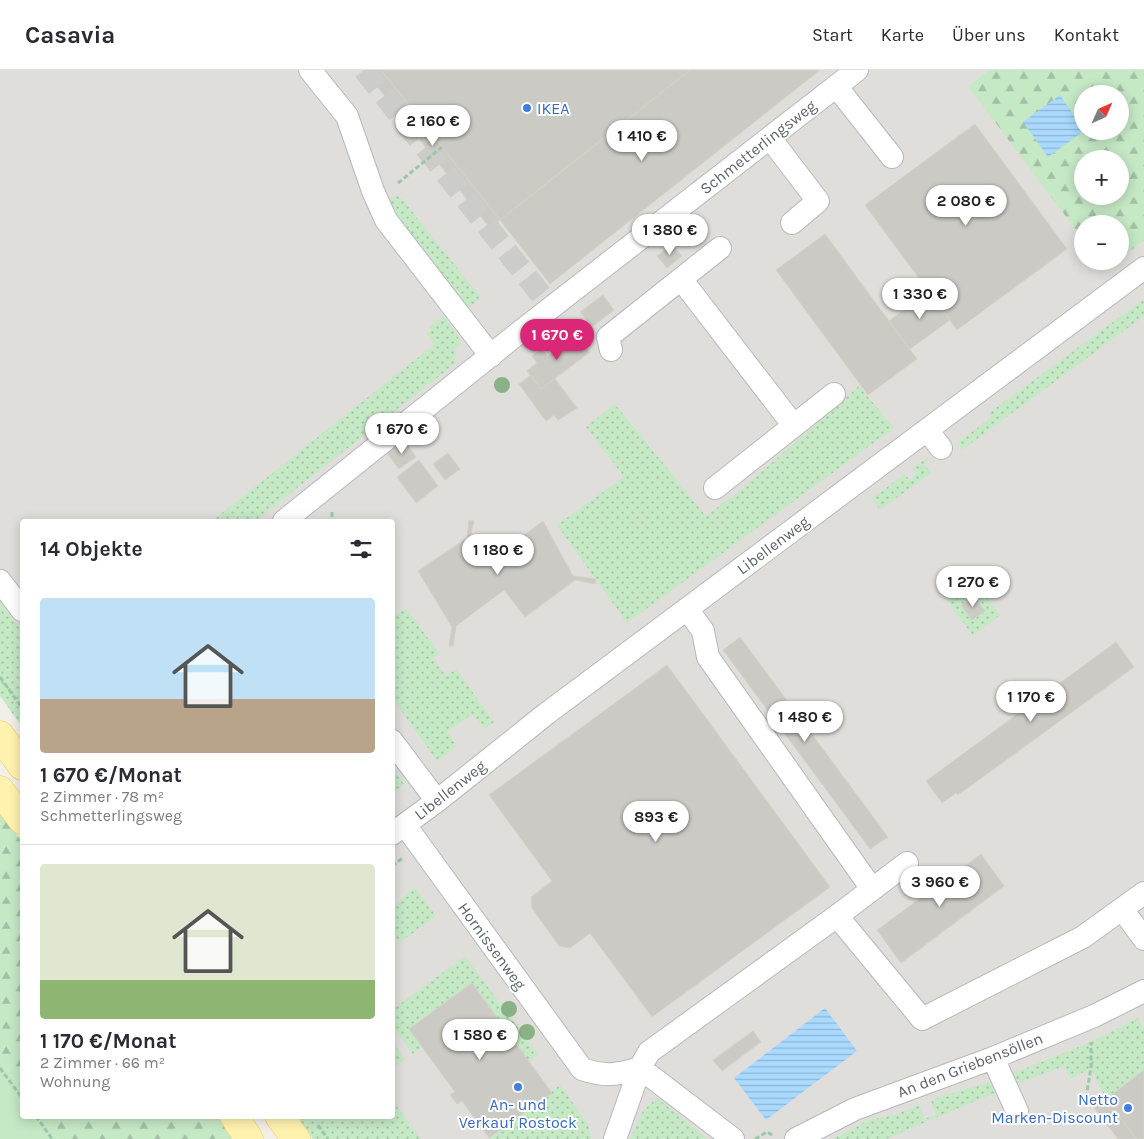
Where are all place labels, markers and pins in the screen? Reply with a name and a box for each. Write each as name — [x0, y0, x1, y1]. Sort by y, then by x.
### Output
place label: IKEA — [537, 99, 569, 118]
marker: IKEA — [521, 102, 533, 114]
pin: 2 160 € — [387, 104, 479, 147]
pin: 1 410 € — [596, 119, 688, 162]
pin: 2 080 € — [920, 184, 1012, 227]
pin: 1 380 € — [624, 214, 716, 256]
pin: 1 330 € — [874, 278, 966, 320]
pin: 1 670 € — [511, 318, 603, 361]
pin: 1 670 € — [356, 412, 448, 455]
pin: 1 180 € — [452, 534, 544, 576]
pin: 1 270 € — [927, 566, 1019, 608]
pin: 1 170 € — [985, 680, 1077, 723]
pin: 1 480 € — [759, 700, 851, 743]
pin: 893 € — [621, 800, 691, 843]
pin: 3 960 € — [894, 866, 986, 908]
pin: 1 580 € — [434, 1018, 526, 1061]
marker: An- und Verkauf Rostock — [512, 1081, 524, 1093]
place label: Netto Marken-Discount — [991, 1090, 1118, 1127]
place label: An- und Verkauf Rostock — [459, 1095, 577, 1132]
marker: Netto Marken-Discount — [1122, 1102, 1134, 1114]

